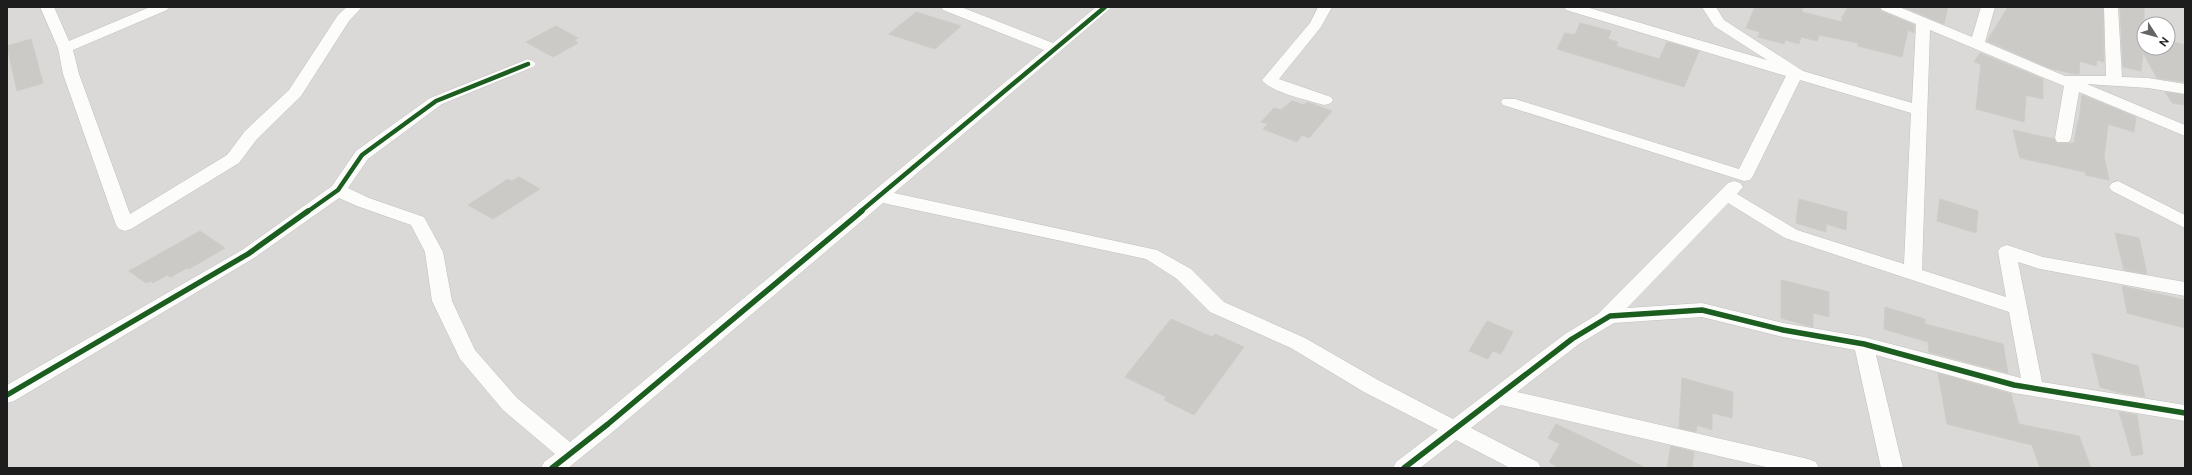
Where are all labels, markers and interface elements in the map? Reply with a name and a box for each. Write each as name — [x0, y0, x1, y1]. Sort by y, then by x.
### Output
north arrow — [2136, 16, 2176, 56]
text: N — [2156, 35, 2172, 49]

